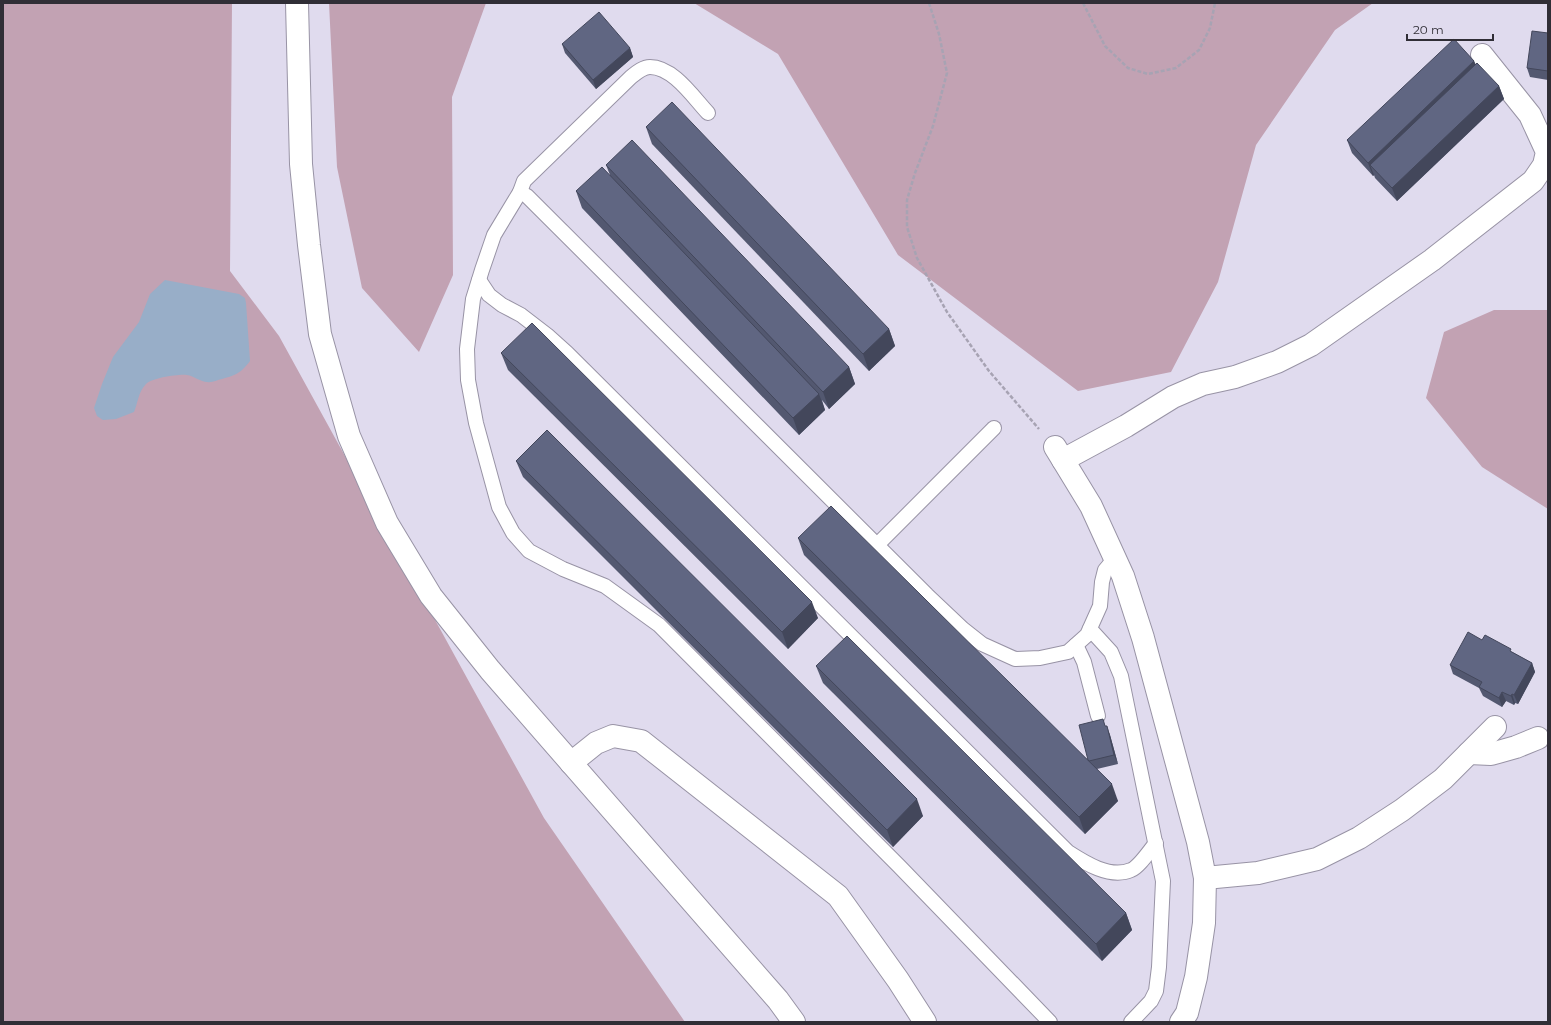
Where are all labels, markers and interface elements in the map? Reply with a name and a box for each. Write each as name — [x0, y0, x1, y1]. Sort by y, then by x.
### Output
scale bar — [1407, 16, 1493, 42]
text: 20 m — [1413, 22, 1444, 37]

